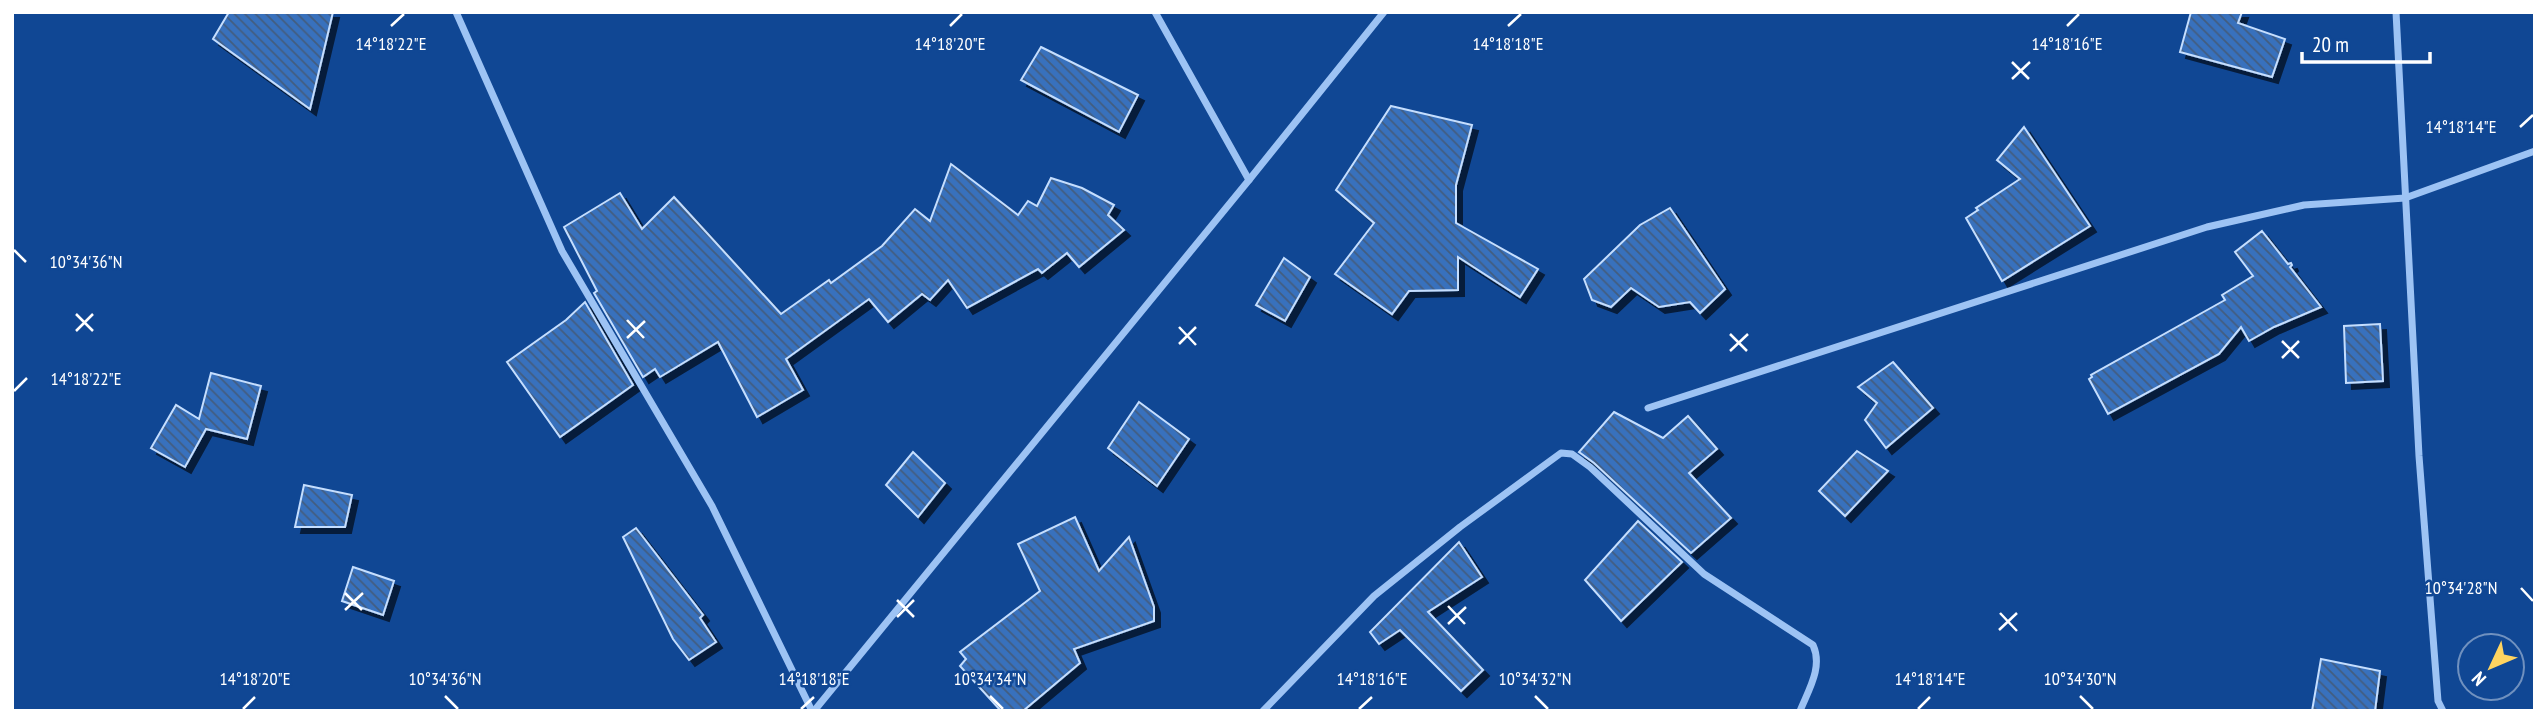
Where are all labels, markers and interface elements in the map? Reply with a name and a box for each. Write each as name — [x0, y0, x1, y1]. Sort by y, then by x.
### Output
scale bar — [2302, 21, 2430, 65]
text: 20 m — [2312, 31, 2349, 58]
text: 14°18'22"E — [356, 32, 426, 55]
text: 14°18'20"E — [915, 32, 985, 55]
text: 14°18'18"E — [1473, 32, 1543, 55]
text: 14°18'16"E — [2032, 32, 2102, 55]
text: 14°18'14"E — [2426, 115, 2496, 138]
text: 10°34'36"N — [50, 250, 122, 273]
text: 14°18'22"E — [51, 367, 121, 390]
text: 10°34'28"N — [2425, 576, 2497, 599]
north arrow — [2456, 632, 2526, 702]
text: 14°18'20"E — [220, 667, 290, 690]
text: 10°34'36"N — [409, 667, 481, 690]
text: 14°18'18"E — [779, 667, 849, 690]
text: 10°34'34"N — [954, 667, 1026, 690]
text: 14°18'16"E — [1337, 667, 1407, 690]
text: 10°34'32"N — [1499, 667, 1571, 690]
text: 14°18'14"E — [1895, 667, 1965, 690]
text: 10°34'30"N — [2044, 667, 2116, 690]
text: N — [2467, 667, 2491, 691]

